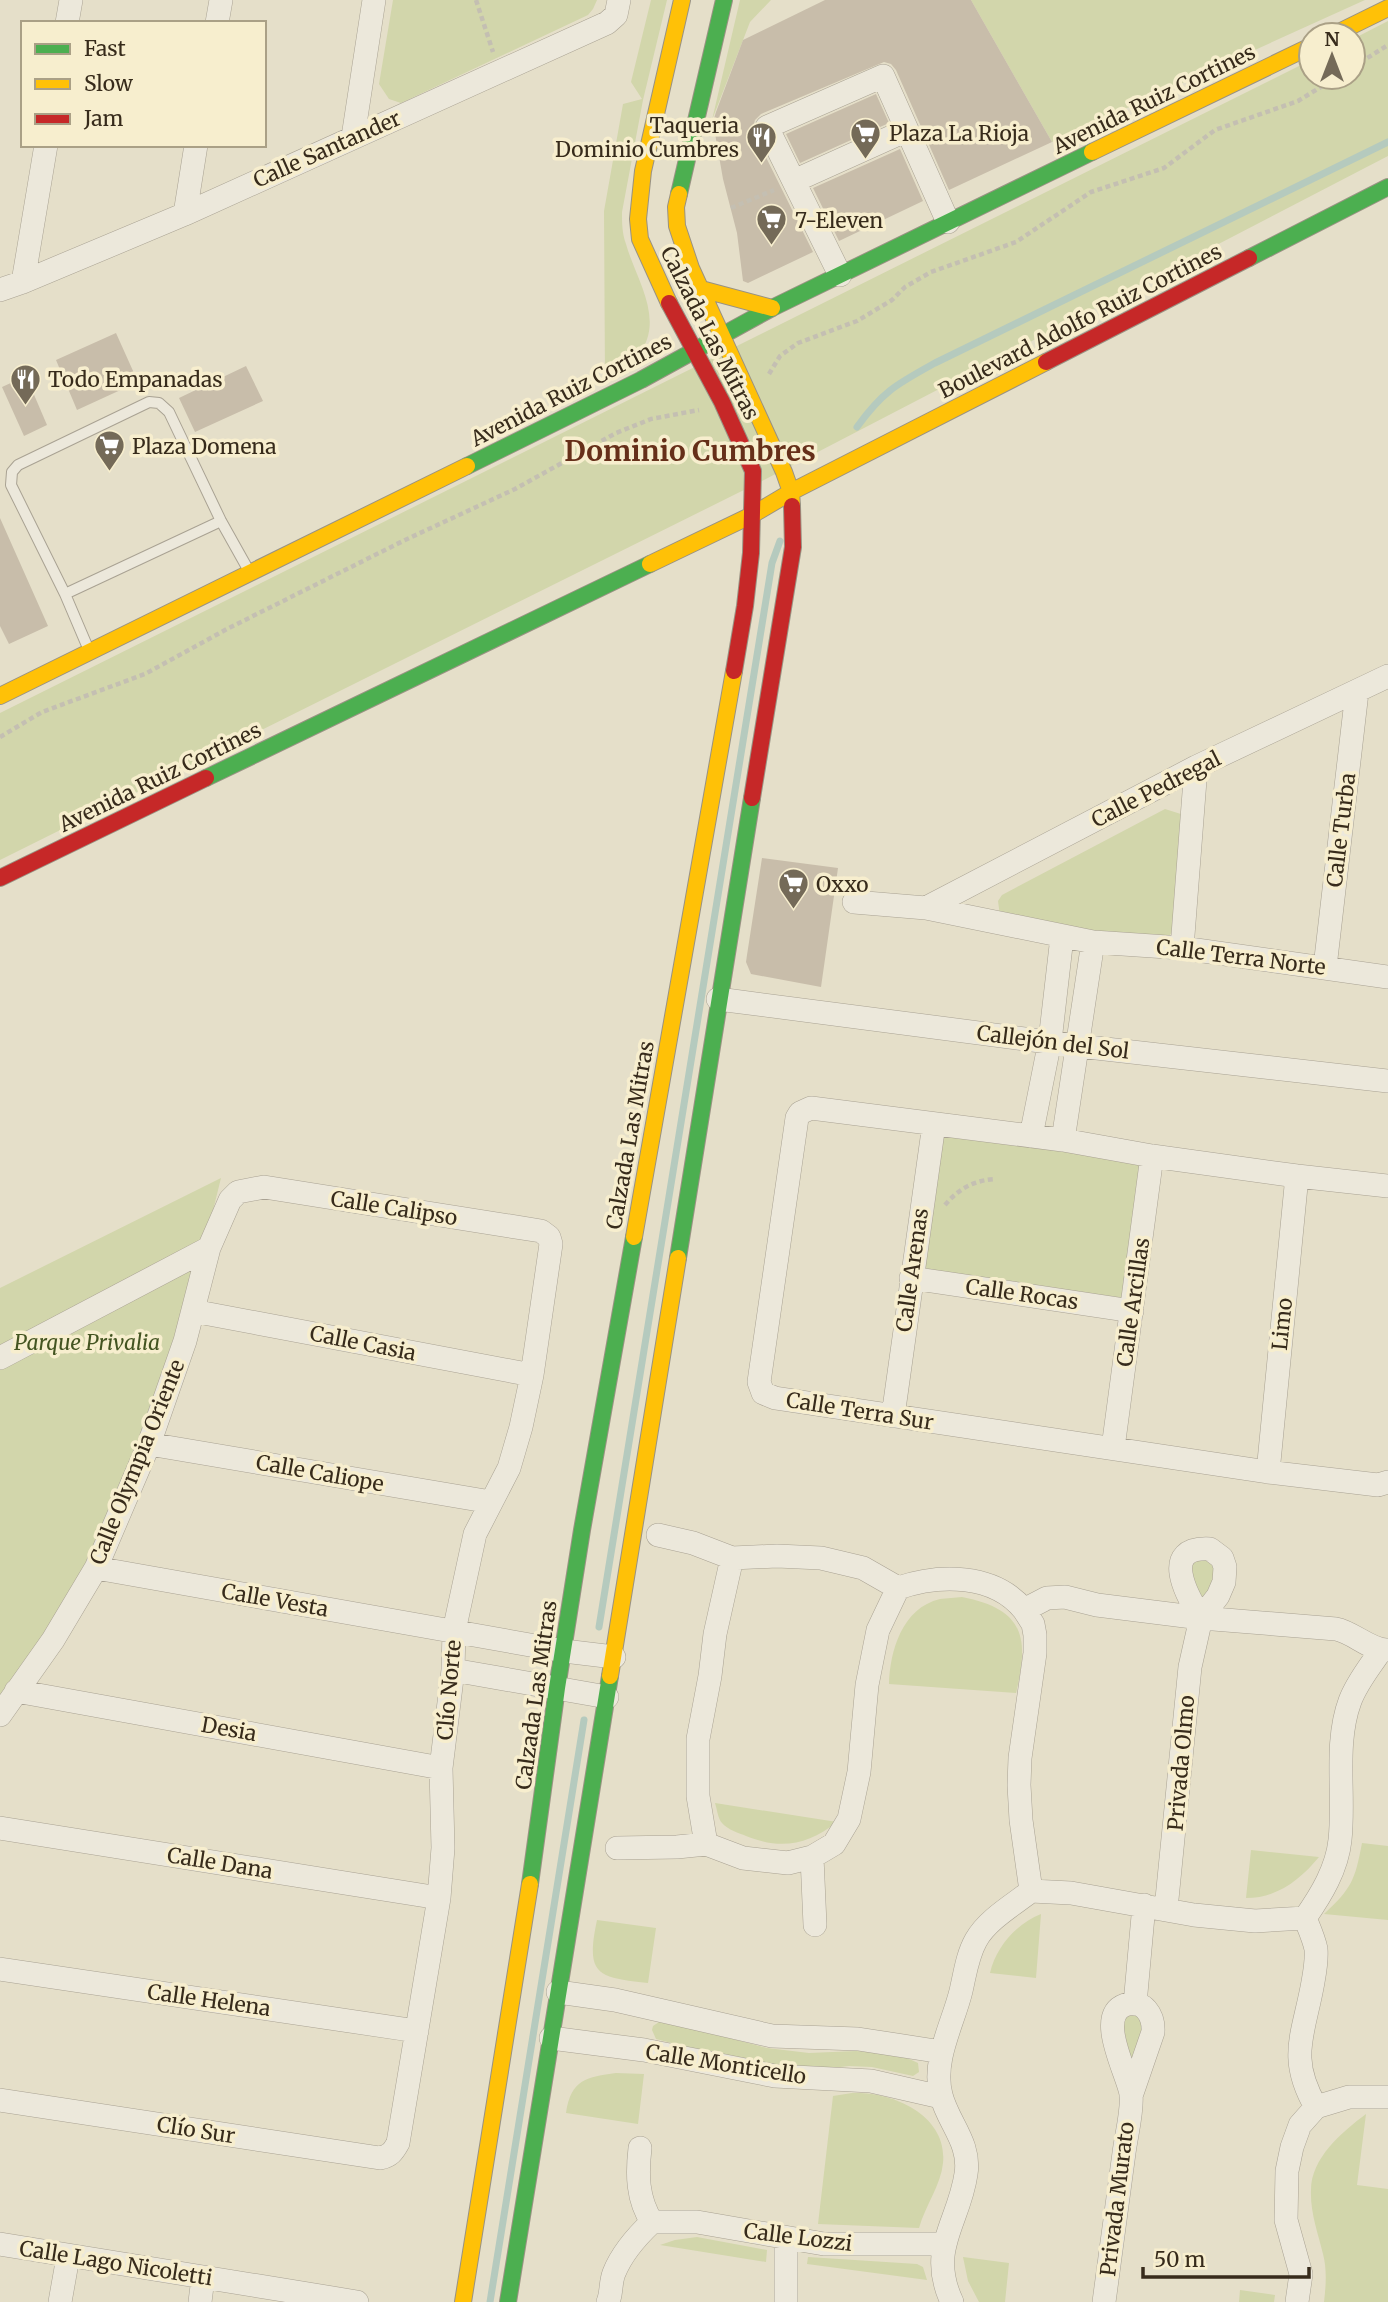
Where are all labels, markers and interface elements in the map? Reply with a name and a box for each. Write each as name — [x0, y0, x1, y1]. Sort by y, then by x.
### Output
legend — [21, 21, 266, 147]
north arrow — [1297, 21, 1367, 91]
text: N — [1324, 27, 1340, 51]
text: Fast — [84, 35, 126, 62]
street label: Avenida Ruiz Cortines — [1047, 38, 1260, 160]
text: Slow — [84, 70, 133, 97]
street label: Calle Santander — [249, 104, 405, 194]
text: Jam — [83, 105, 123, 132]
place label: Taqueria Dominio Cumbres — [555, 112, 739, 163]
supermarket icon: Plaza La Rioja — [849, 116, 883, 160]
restaurant icon: Taqueria Dominio Cumbres — [745, 120, 779, 164]
place label: Plaza La Rioja — [889, 120, 1029, 147]
supermarket icon: 7-Eleven — [755, 203, 789, 247]
place label: 7-Eleven — [795, 207, 883, 234]
street label: Boulevard Adolfo Ruiz Cortines — [934, 238, 1226, 404]
street label: Calzada Las Mitras — [655, 242, 765, 424]
street label: Avenida Ruiz Cortines — [465, 328, 676, 453]
restaurant icon: Todo Empanadas — [8, 362, 42, 406]
place label: Todo Empanadas — [48, 366, 223, 393]
supermarket icon: Plaza Domena — [92, 429, 126, 473]
place label: Plaza Domena — [132, 433, 277, 460]
district label: Dominio Cumbres — [564, 433, 816, 469]
street label: Avenida Ruiz Cortines — [53, 716, 266, 838]
street label: Calle Pedregal — [1087, 745, 1226, 833]
street label: Calle Turba — [1321, 771, 1361, 889]
supermarket icon: Oxxo — [776, 867, 810, 911]
place label: Oxxo — [816, 871, 869, 898]
street label: Calle Terra Norte — [1155, 933, 1327, 981]
street label: Callejón del Sol — [975, 1019, 1131, 1065]
street label: Calzada Las Mitras — [600, 1039, 660, 1231]
street label: Calle Calipso — [329, 1185, 459, 1231]
street label: Calle Arenas — [890, 1206, 934, 1334]
street label: Calle Arcillas — [1111, 1236, 1155, 1368]
street label: Calle Rocas — [964, 1273, 1080, 1315]
street label: Limo — [1266, 1296, 1298, 1352]
street label: Calle Casia — [308, 1319, 418, 1367]
park label: Parque Privalia — [14, 1329, 160, 1356]
street label: Calle Olympia Oriente — [84, 1356, 190, 1568]
street label: Calle Terra Sur — [784, 1386, 936, 1436]
street label: Calle Caliope — [254, 1448, 386, 1498]
street label: Calle Vesta — [219, 1577, 331, 1623]
street label: Calzada Las Mitras — [509, 1599, 563, 1791]
street label: Clío Norte — [431, 1639, 467, 1741]
street label: Privada Olmo — [1162, 1694, 1200, 1832]
street label: Desia — [199, 1711, 259, 1747]
street label: Calle Dana — [165, 1841, 275, 1885]
street label: Calle Helena — [146, 1978, 272, 2022]
street label: Calle Monticello — [644, 2038, 808, 2090]
street label: Clío Sur — [155, 2111, 237, 2149]
street label: Privada Murato — [1094, 2120, 1140, 2278]
street label: Calle Lozzi — [742, 2217, 854, 2257]
street label: Calle Lago Nicoletti — [18, 2234, 215, 2292]
scale bar — [1143, 2236, 1309, 2280]
text: 50 m — [1154, 2246, 1205, 2273]

